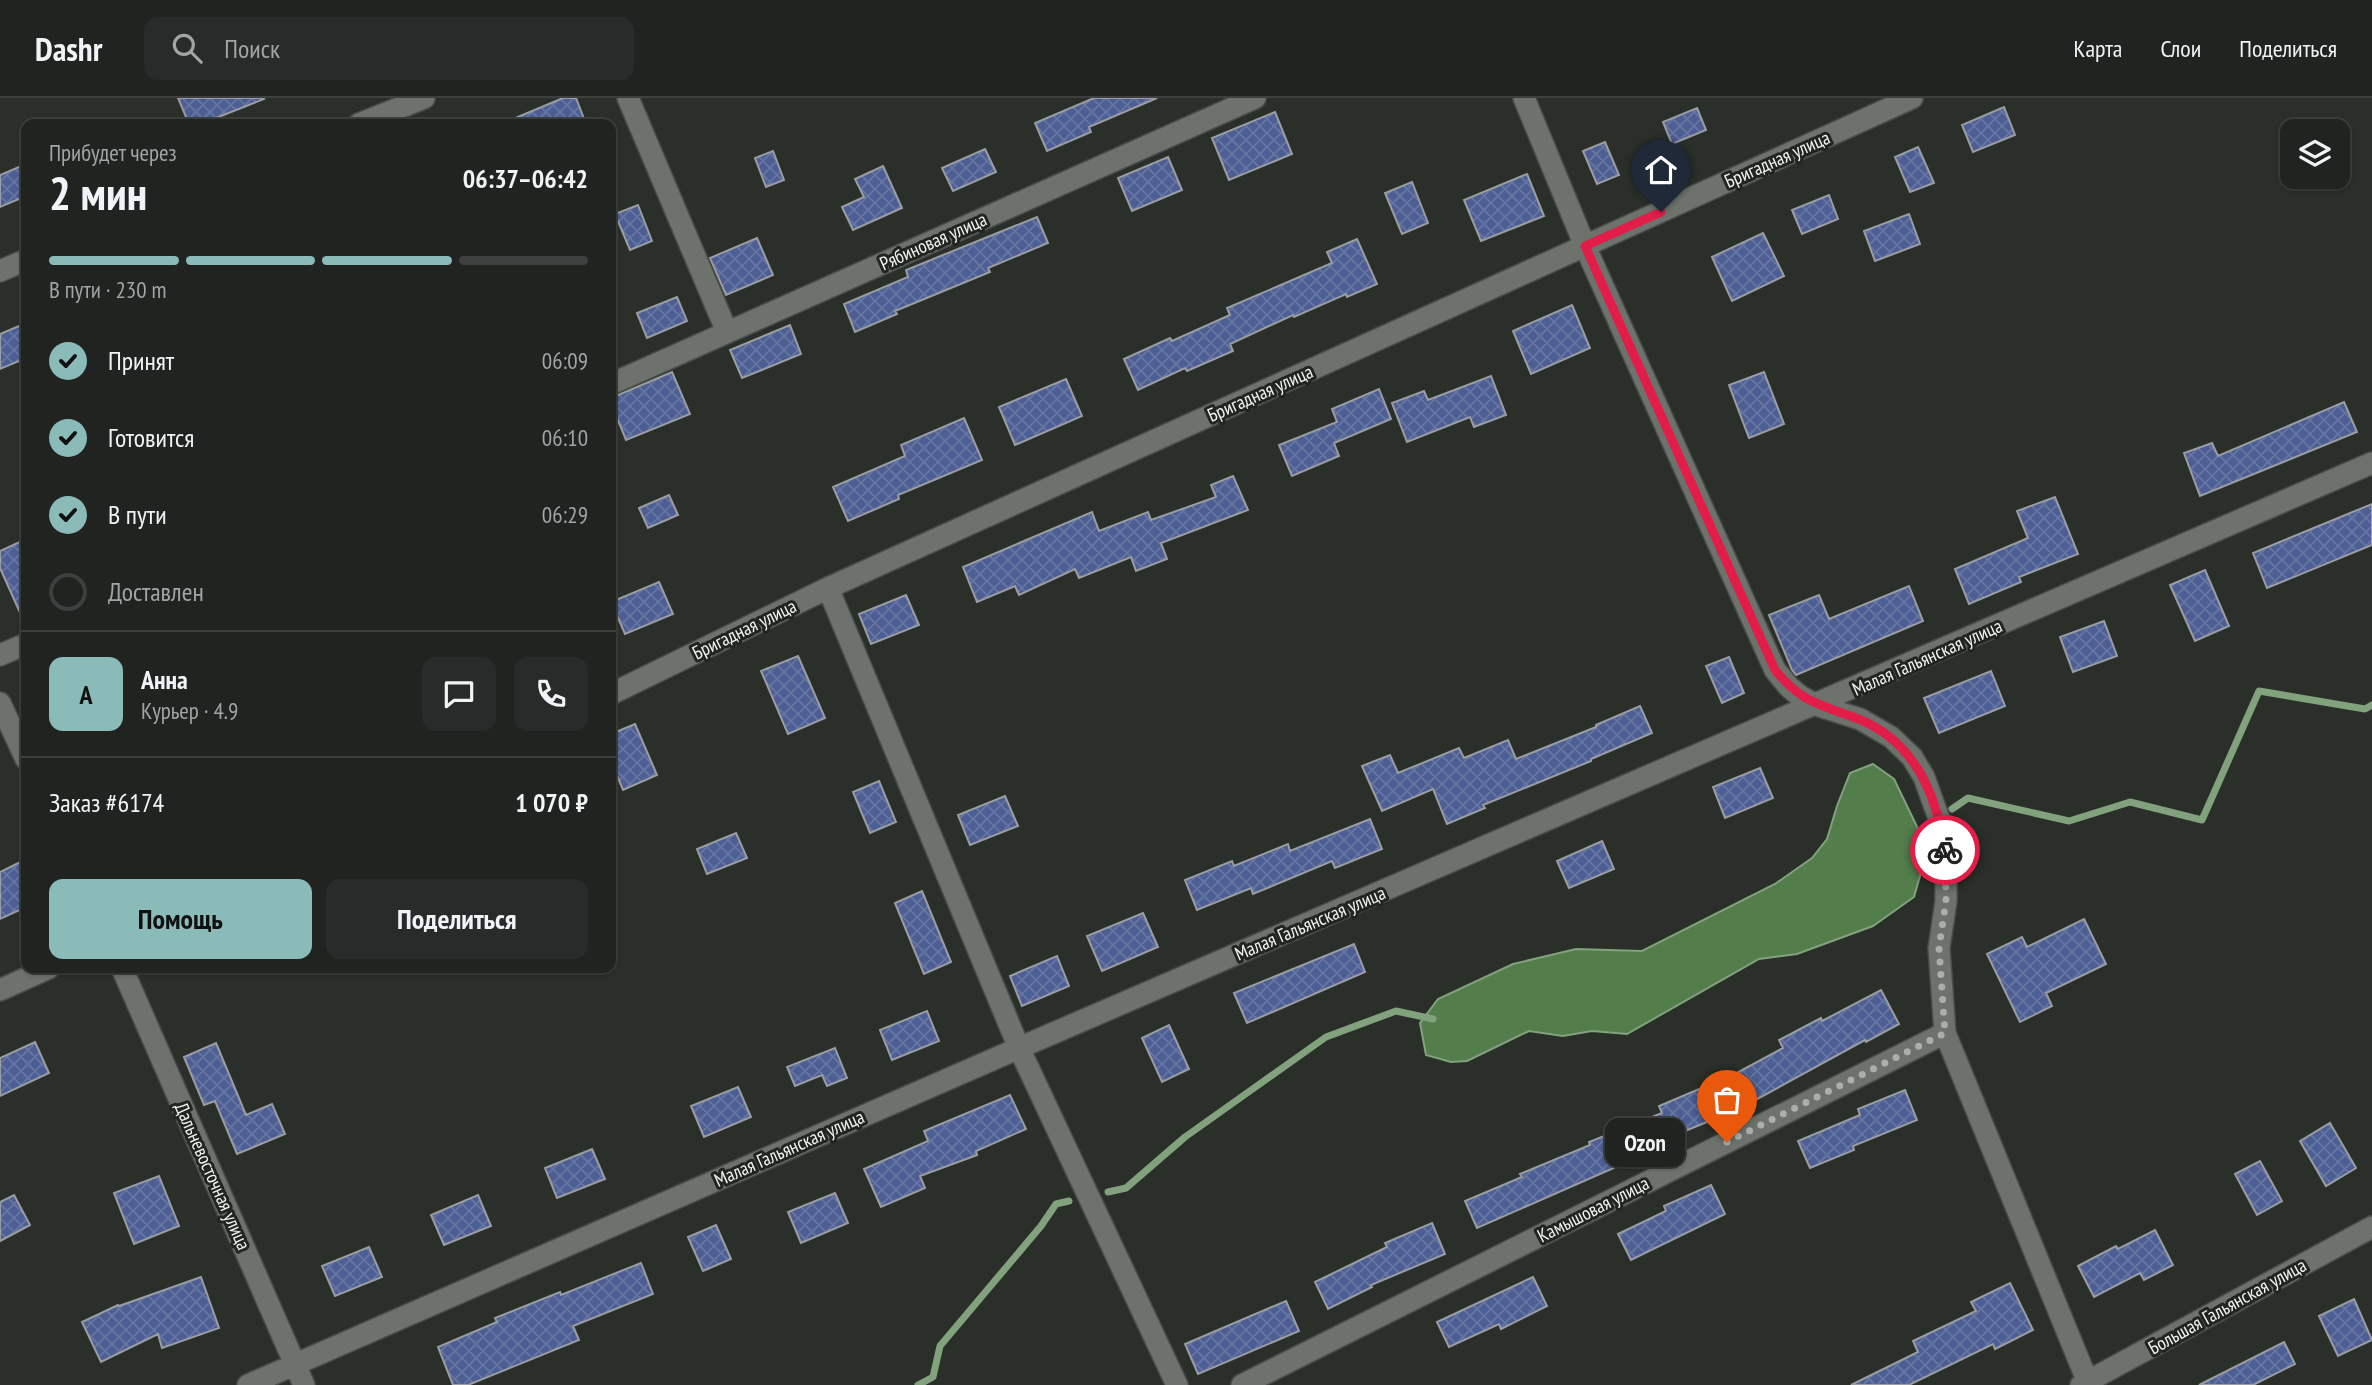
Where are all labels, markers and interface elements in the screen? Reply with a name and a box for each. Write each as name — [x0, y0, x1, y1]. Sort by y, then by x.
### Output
search box — [144, 17, 634, 80]
text: Dashr — [35, 27, 102, 70]
icon: search — [168, 29, 206, 67]
text: Поиск — [224, 32, 280, 65]
text: Карта — [2074, 33, 2122, 64]
text: Слои — [2160, 33, 2201, 64]
text: Поделиться — [2239, 33, 2337, 64]
map controls — [2280, 119, 2350, 189]
button: layers — [2280, 119, 2350, 189]
street label: Бригадная улица — [1721, 125, 1833, 193]
text: Прибудет через — [49, 138, 177, 167]
pin — [1631, 140, 1691, 212]
icon: home — [1642, 151, 1680, 189]
text: 06:37–06:42 — [463, 162, 588, 195]
text: 2 мин — [49, 163, 147, 223]
street label: Рябиновая улица — [876, 207, 990, 275]
text: В пути · 230 m — [49, 275, 166, 304]
icon: check — [49, 342, 87, 380]
text: Принят — [108, 344, 174, 377]
text: 06:09 — [542, 346, 588, 375]
street label: Бригадная улица — [1204, 359, 1316, 427]
icon: check — [49, 419, 87, 457]
text: Готовится — [108, 421, 194, 454]
text: 06:10 — [542, 423, 588, 452]
icon: check — [49, 496, 87, 534]
text: В пути — [108, 498, 167, 531]
text: 06:29 — [542, 500, 588, 529]
text: Доставлен — [108, 575, 204, 608]
street label: Бригадная улица — [688, 594, 800, 664]
street label: Малая Гальянская улица — [1848, 613, 2006, 701]
button: chat — [422, 657, 496, 731]
button: phone — [514, 657, 588, 731]
text: Анна — [141, 663, 188, 696]
text: А — [79, 678, 93, 711]
text: Курьер · 4.9 — [141, 696, 238, 725]
text: Заказ #6174 — [49, 786, 164, 819]
text: 1 070 ₽ — [515, 786, 588, 819]
courier — [1910, 815, 1980, 885]
icon: bike — [1926, 831, 1964, 869]
button: Помощь — [49, 879, 312, 959]
button: Поделиться — [326, 879, 588, 959]
street label: Малая Гальянская улица — [1231, 880, 1389, 966]
pin — [1697, 1070, 1757, 1142]
icon: bag — [1708, 1081, 1746, 1119]
street label: Дальневосточная улица — [170, 1098, 256, 1254]
street label: Малая Гальянская улица — [710, 1104, 868, 1192]
callout: Ozon — [1604, 1118, 1685, 1166]
text: Ozon — [1624, 1128, 1666, 1157]
street label: Камышовая улица — [1533, 1171, 1653, 1247]
street label: Большая Гальянская улица — [2144, 1253, 2310, 1359]

